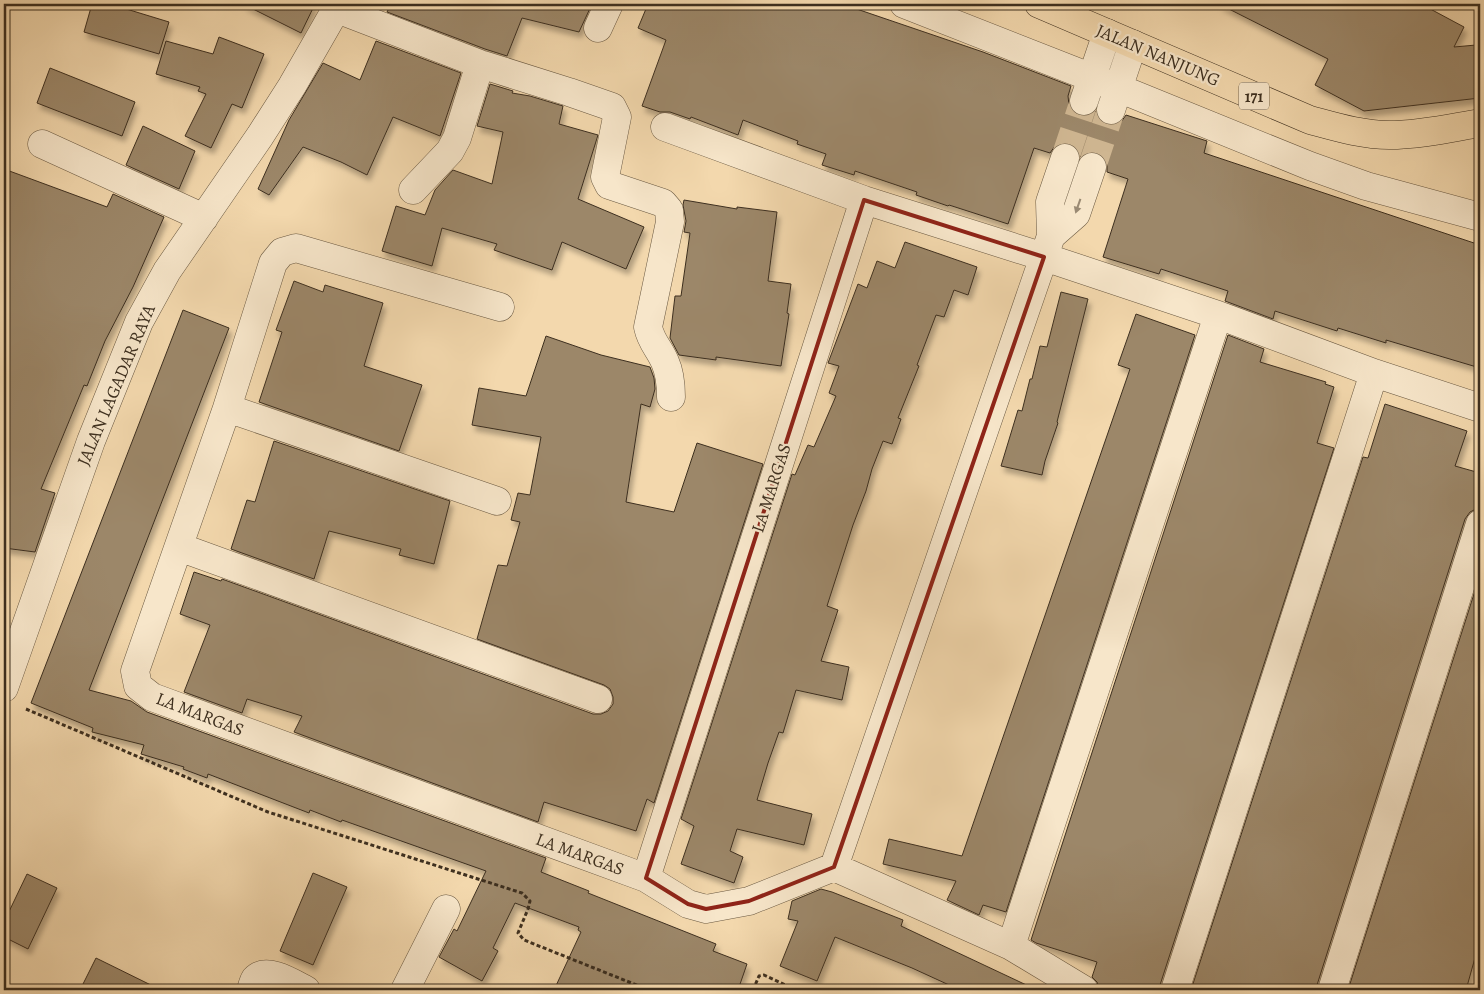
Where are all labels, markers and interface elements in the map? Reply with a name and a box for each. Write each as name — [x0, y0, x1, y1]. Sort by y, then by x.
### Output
street label: JALAN NANJUNG — [1093, 18, 1223, 92]
road number: 171 — [1239, 82, 1269, 110]
one-way arrow — [1074, 199, 1082, 214]
street label: JALAN LAGADAR RAYA — [71, 300, 161, 469]
street label: LA MARGAS — [745, 440, 797, 536]
street label: LA MARGAS — [153, 686, 247, 742]
street label: LA MARGAS — [533, 827, 627, 881]

